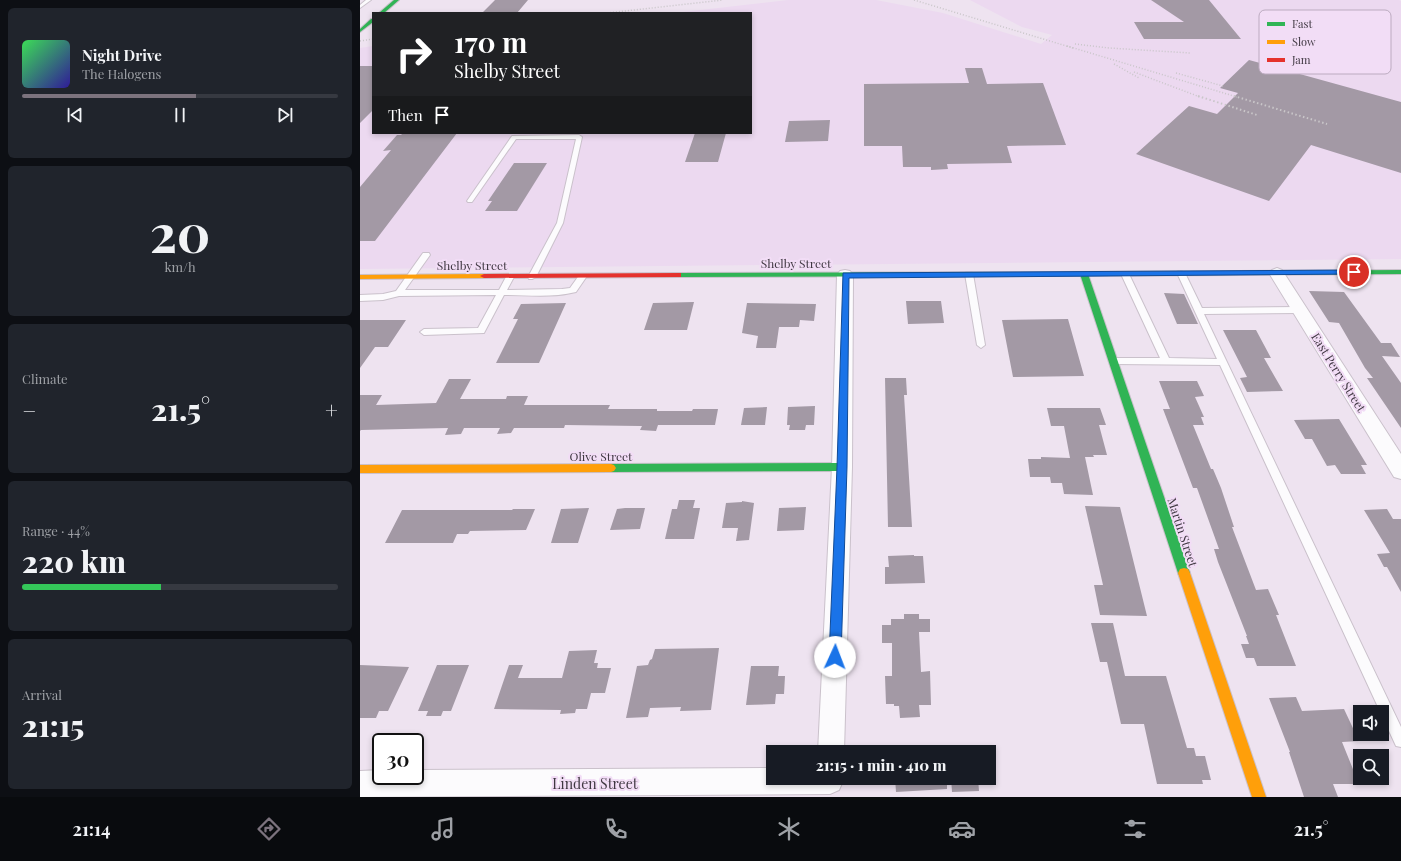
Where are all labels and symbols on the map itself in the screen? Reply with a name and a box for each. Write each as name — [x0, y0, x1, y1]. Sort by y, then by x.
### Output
legend — [1259, 10, 1391, 74]
text: Fast — [1292, 16, 1312, 31]
text: Slow — [1292, 34, 1316, 49]
text: Jam — [1291, 52, 1311, 67]
street label: Shelby Street — [761, 255, 832, 271]
pin — [1337, 255, 1371, 289]
street label: Shelby Street — [437, 257, 508, 273]
street label: East Perry Street — [1308, 329, 1370, 415]
street label: Olive Street — [570, 448, 633, 464]
street label: Martin Street — [1164, 495, 1202, 569]
position arrow — [814, 636, 856, 678]
speed limit sign: 30 — [372, 733, 424, 785]
street label: Linden Street — [552, 774, 639, 793]

